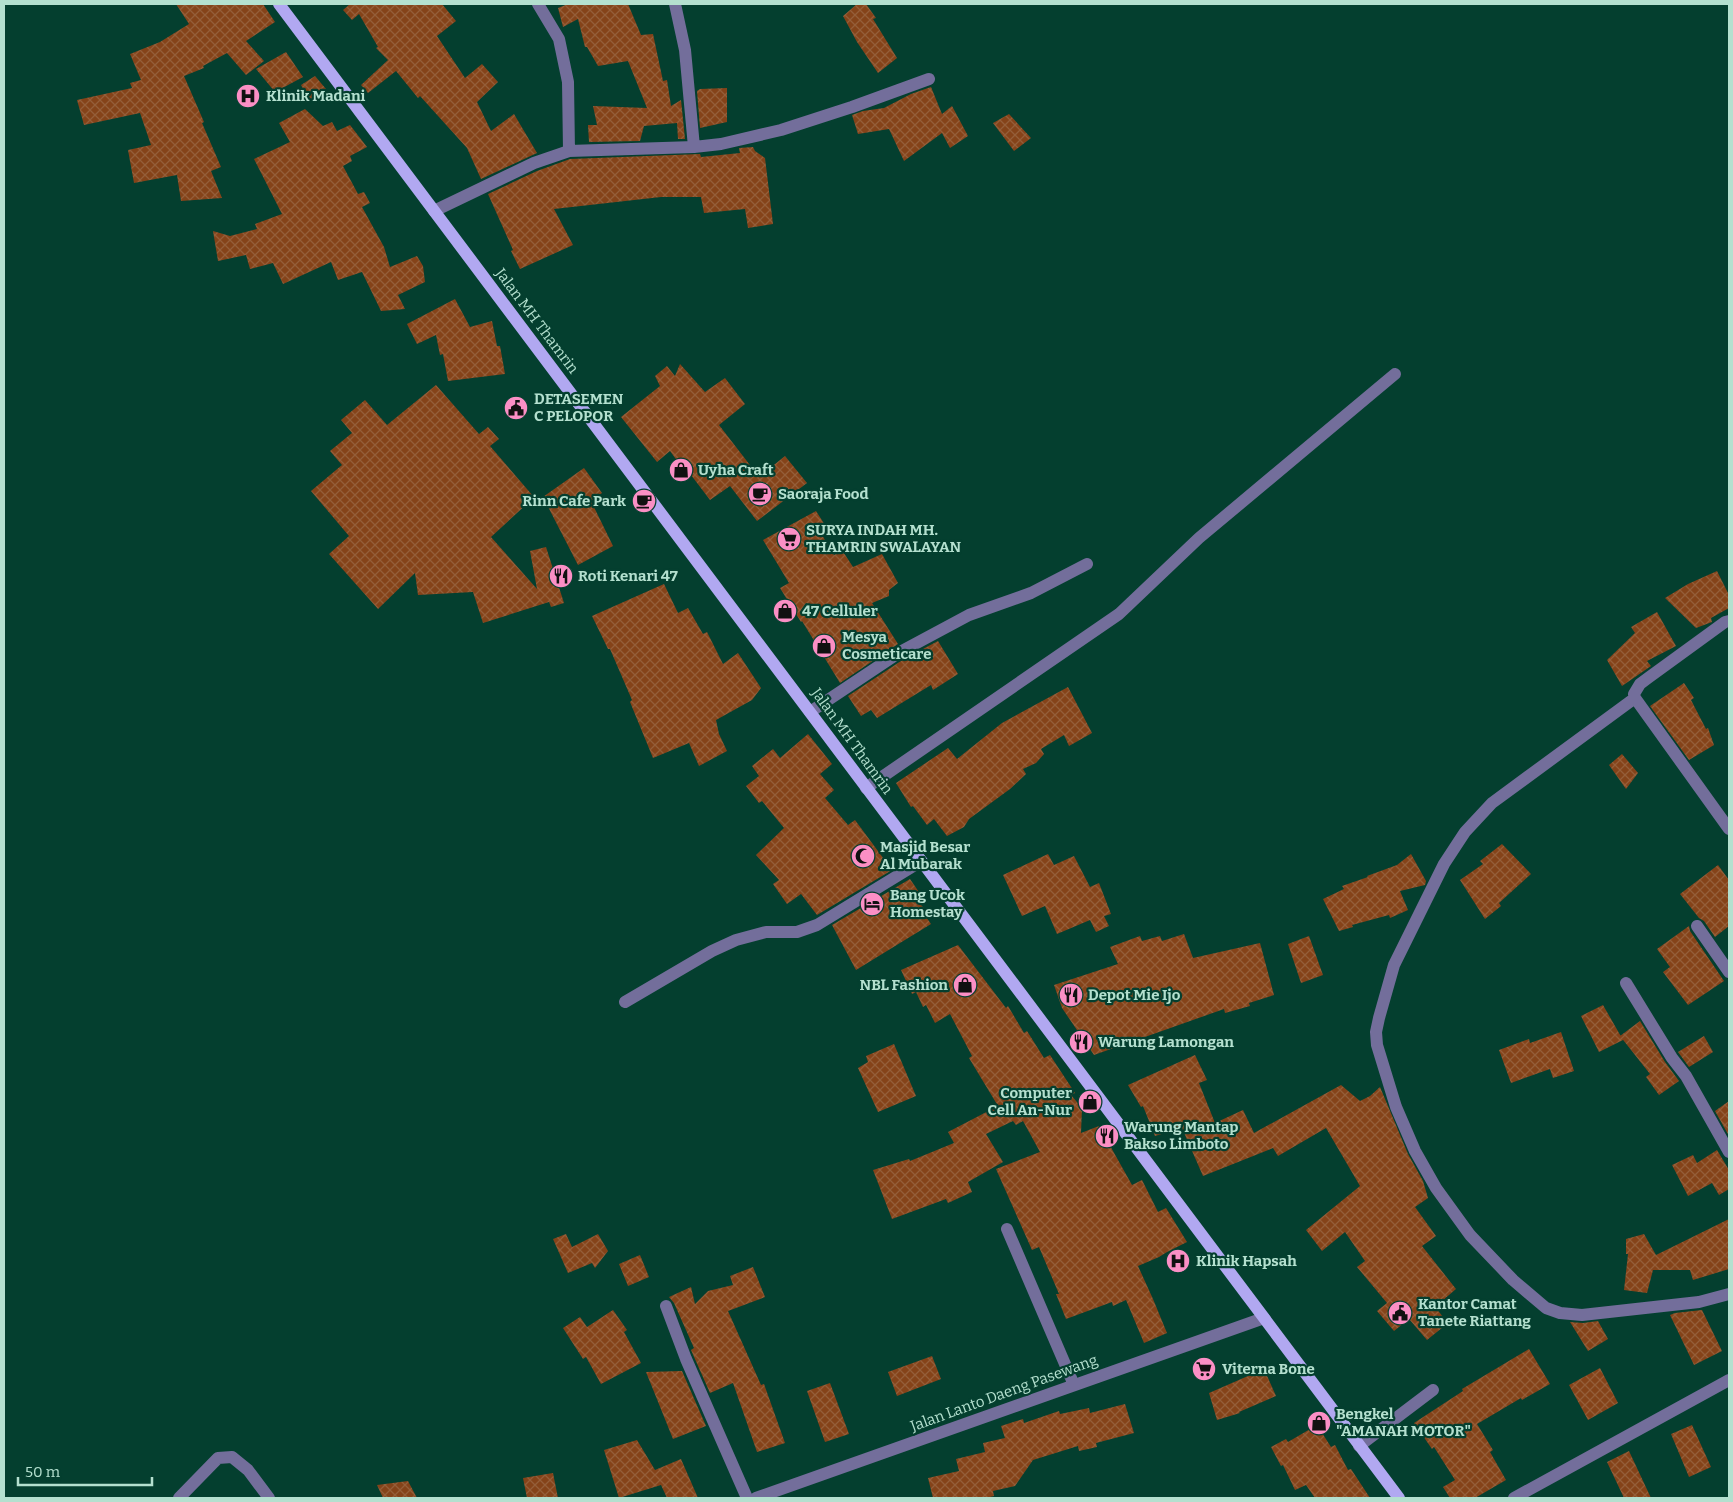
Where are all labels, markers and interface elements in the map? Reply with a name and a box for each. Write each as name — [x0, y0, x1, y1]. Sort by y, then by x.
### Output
hospital icon: Klinik Madani — [235, 83, 261, 109]
place label: Klinik Madani — [266, 87, 366, 105]
street label: Jalan MH Thamrin — [491, 264, 583, 377]
place label: DETASEMEN C PELOPOR — [534, 390, 624, 425]
public building icon: DETASEMEN C PELOPOR — [503, 395, 529, 421]
shop icon: Uyha Craft — [668, 457, 694, 483]
place label: Uyha Craft — [698, 461, 774, 479]
cafe icon: Saoraja Food — [747, 481, 773, 507]
place label: Saoraja Food — [778, 485, 869, 503]
cafe icon: Rinn Cafe Park — [631, 488, 657, 514]
place label: Rinn Cafe Park — [522, 492, 626, 510]
place label: SURYA INDAH MH. THAMRIN SWALAYAN — [806, 521, 961, 556]
supermarket icon: SURYA INDAH MH. THAMRIN SWALAYAN — [776, 526, 802, 552]
restaurant icon: Roti Kenari 47 — [548, 563, 574, 589]
place label: Roti Kenari 47 — [578, 567, 678, 585]
shop icon: 47 Celluler — [772, 598, 798, 624]
place label: 47 Celluler — [802, 602, 878, 620]
place label: Mesya Cosmeticare — [842, 628, 931, 663]
shop icon: Mesya Cosmeticare — [811, 633, 837, 659]
street label: Jalan MH Thamrin — [807, 684, 897, 798]
place label: Masjid Besar Al Mubarak — [880, 838, 970, 873]
mosque icon: Masjid Besar Al Mubarak — [850, 843, 876, 869]
place label: Bang Ucok Homestay — [890, 886, 965, 921]
hotel icon: Bang Ucok Homestay — [859, 891, 885, 917]
shop icon: NBL Fashion — [952, 972, 978, 998]
place label: NBL Fashion — [860, 976, 948, 994]
restaurant icon: Depot Mie Ijo — [1058, 982, 1084, 1008]
place label: Depot Mie Ijo — [1088, 986, 1181, 1004]
restaurant icon: Warung Lamongan — [1068, 1029, 1094, 1055]
place label: Warung Lamongan — [1098, 1033, 1234, 1051]
place label: Computer Cell An-Nur — [988, 1084, 1072, 1119]
shop icon: Computer Cell An-Nur — [1077, 1089, 1103, 1115]
place label: Warung Mantap Bakso Limboto — [1124, 1118, 1238, 1153]
restaurant icon: Warung Mantap Bakso Limboto — [1094, 1123, 1120, 1149]
hospital icon: Klinik Hapsah — [1165, 1248, 1191, 1274]
place label: Klinik Hapsah — [1196, 1252, 1297, 1270]
place label: Kantor Camat Tanete Riattang — [1418, 1295, 1531, 1330]
public building icon: Kantor Camat Tanete Riattang — [1387, 1300, 1413, 1326]
street label: Jalan Lanto Daeng Pasewang — [907, 1351, 1100, 1436]
supermarket icon: Viterna Bone — [1191, 1356, 1217, 1382]
place label: Viterna Bone — [1222, 1360, 1315, 1378]
place label: Bengkel "AMANAH MOTOR" — [1336, 1405, 1471, 1440]
shop icon: Bengkel "AMANAH MOTOR" — [1306, 1410, 1332, 1436]
scale bar — [18, 1454, 151, 1486]
text: 50 m — [25, 1463, 61, 1481]

